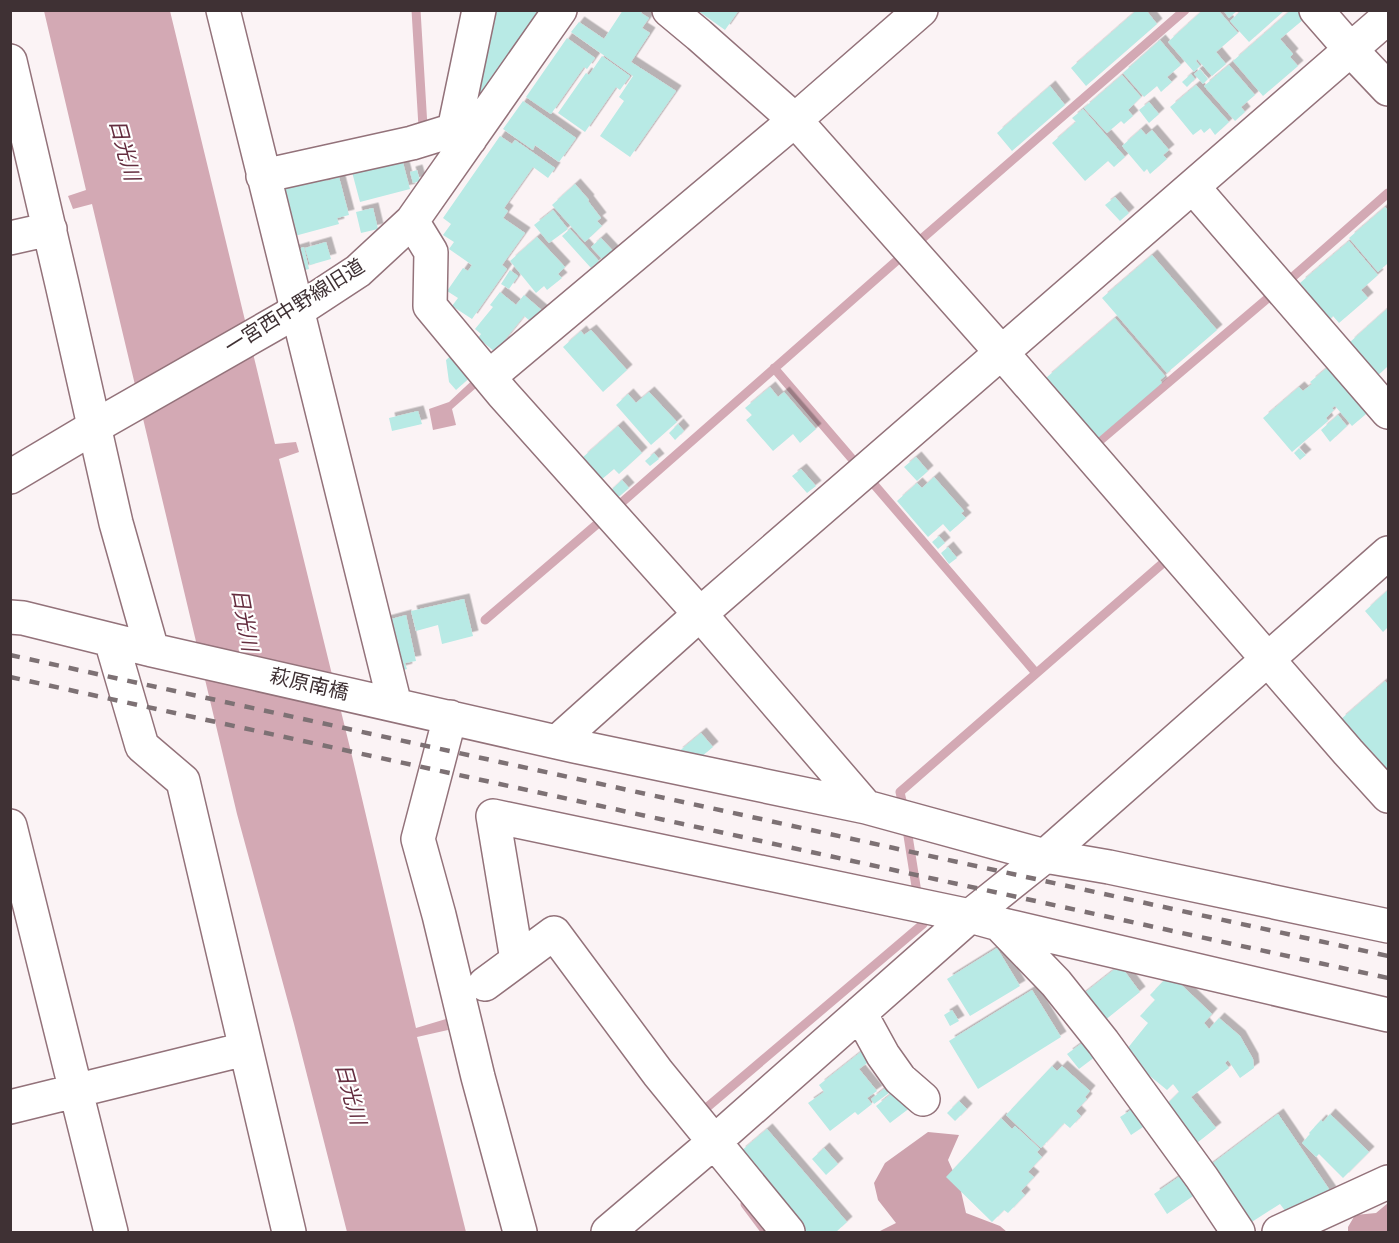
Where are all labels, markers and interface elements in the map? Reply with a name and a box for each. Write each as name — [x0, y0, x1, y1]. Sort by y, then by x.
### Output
water label: 日光川 — [104, 116, 145, 186]
street label: 一宮西中野線旧道 — [221, 254, 369, 360]
water label: 日光川 — [226, 587, 262, 655]
street label: 萩原南橋 — [267, 664, 351, 706]
water label: 日光川 — [330, 1060, 371, 1130]

